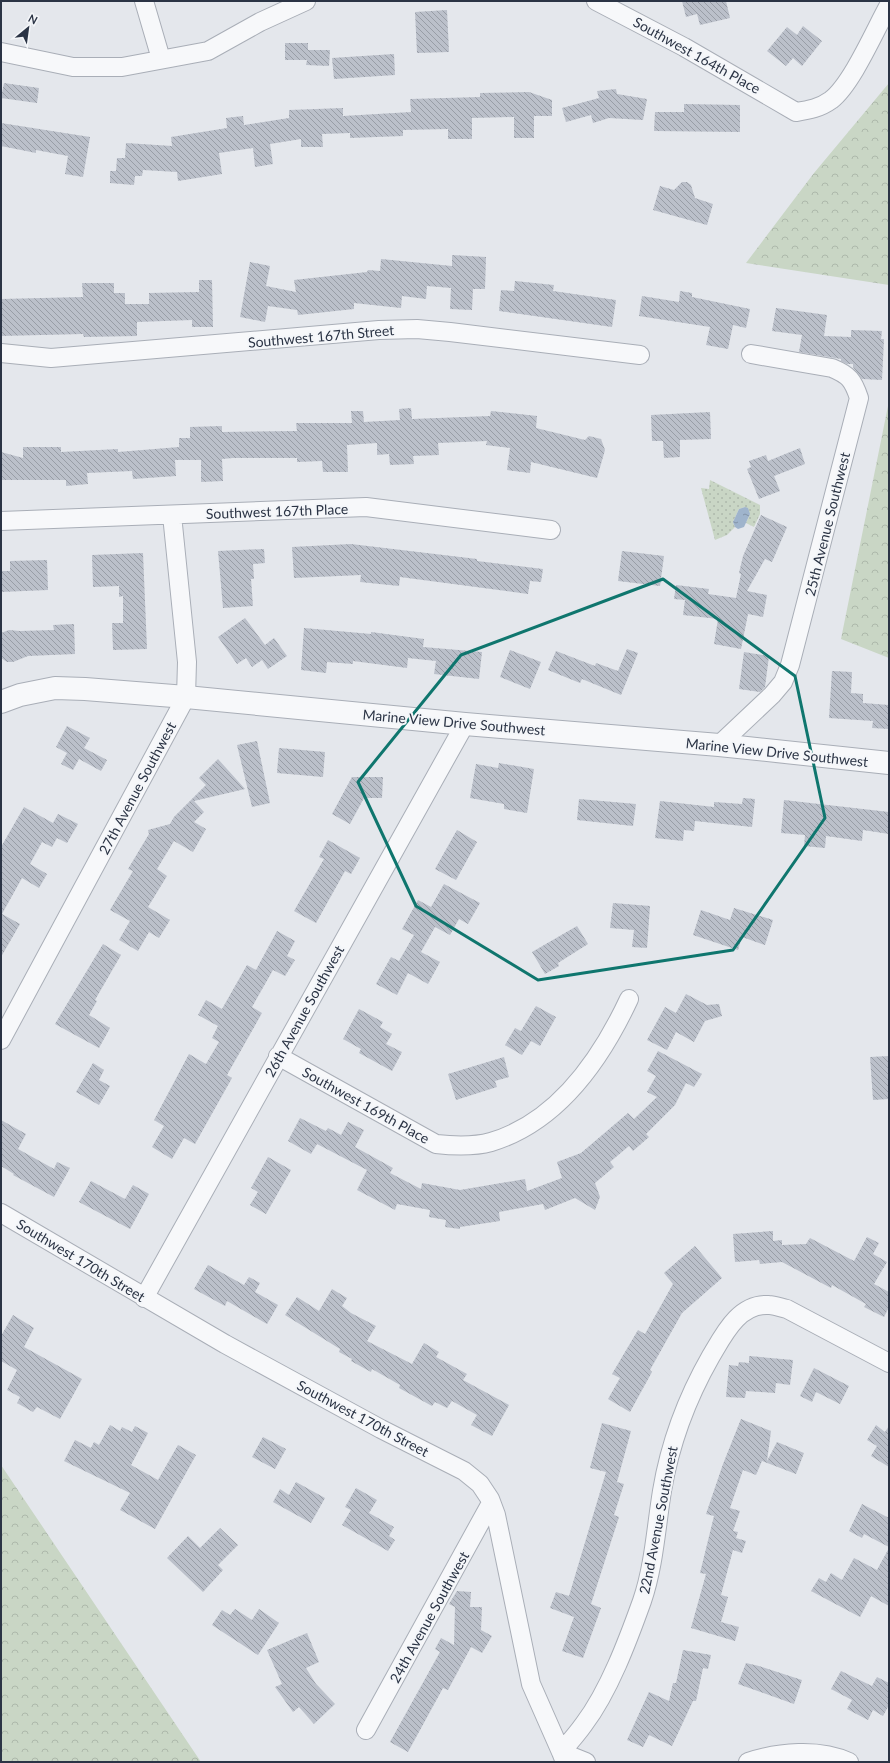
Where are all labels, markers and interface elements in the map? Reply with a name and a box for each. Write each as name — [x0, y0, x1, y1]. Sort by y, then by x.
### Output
north arrow — [8, 8, 48, 48]
text: N — [26, 11, 40, 27]
street label: Southwest 164th Place — [631, 13, 763, 97]
street label: Southwest 167th Street — [247, 321, 395, 351]
street label: 25th Avenue Southwest — [801, 450, 853, 598]
street label: Southwest 167th Place — [206, 500, 348, 522]
street label: Marine View Drive Southwest — [362, 706, 546, 738]
street label: 27th Avenue Southwest — [95, 719, 179, 857]
street label: Marine View Drive Southwest — [685, 734, 869, 770]
street label: 26th Avenue Southwest — [261, 942, 347, 1080]
street label: Southwest 169th Place — [300, 1063, 432, 1147]
street label: Southwest 170th Street — [14, 1215, 148, 1305]
street label: Southwest 170th Street — [294, 1376, 432, 1460]
street label: 22nd Avenue Southwest — [635, 1445, 681, 1595]
street label: 24th Avenue Southwest — [386, 1548, 472, 1686]

